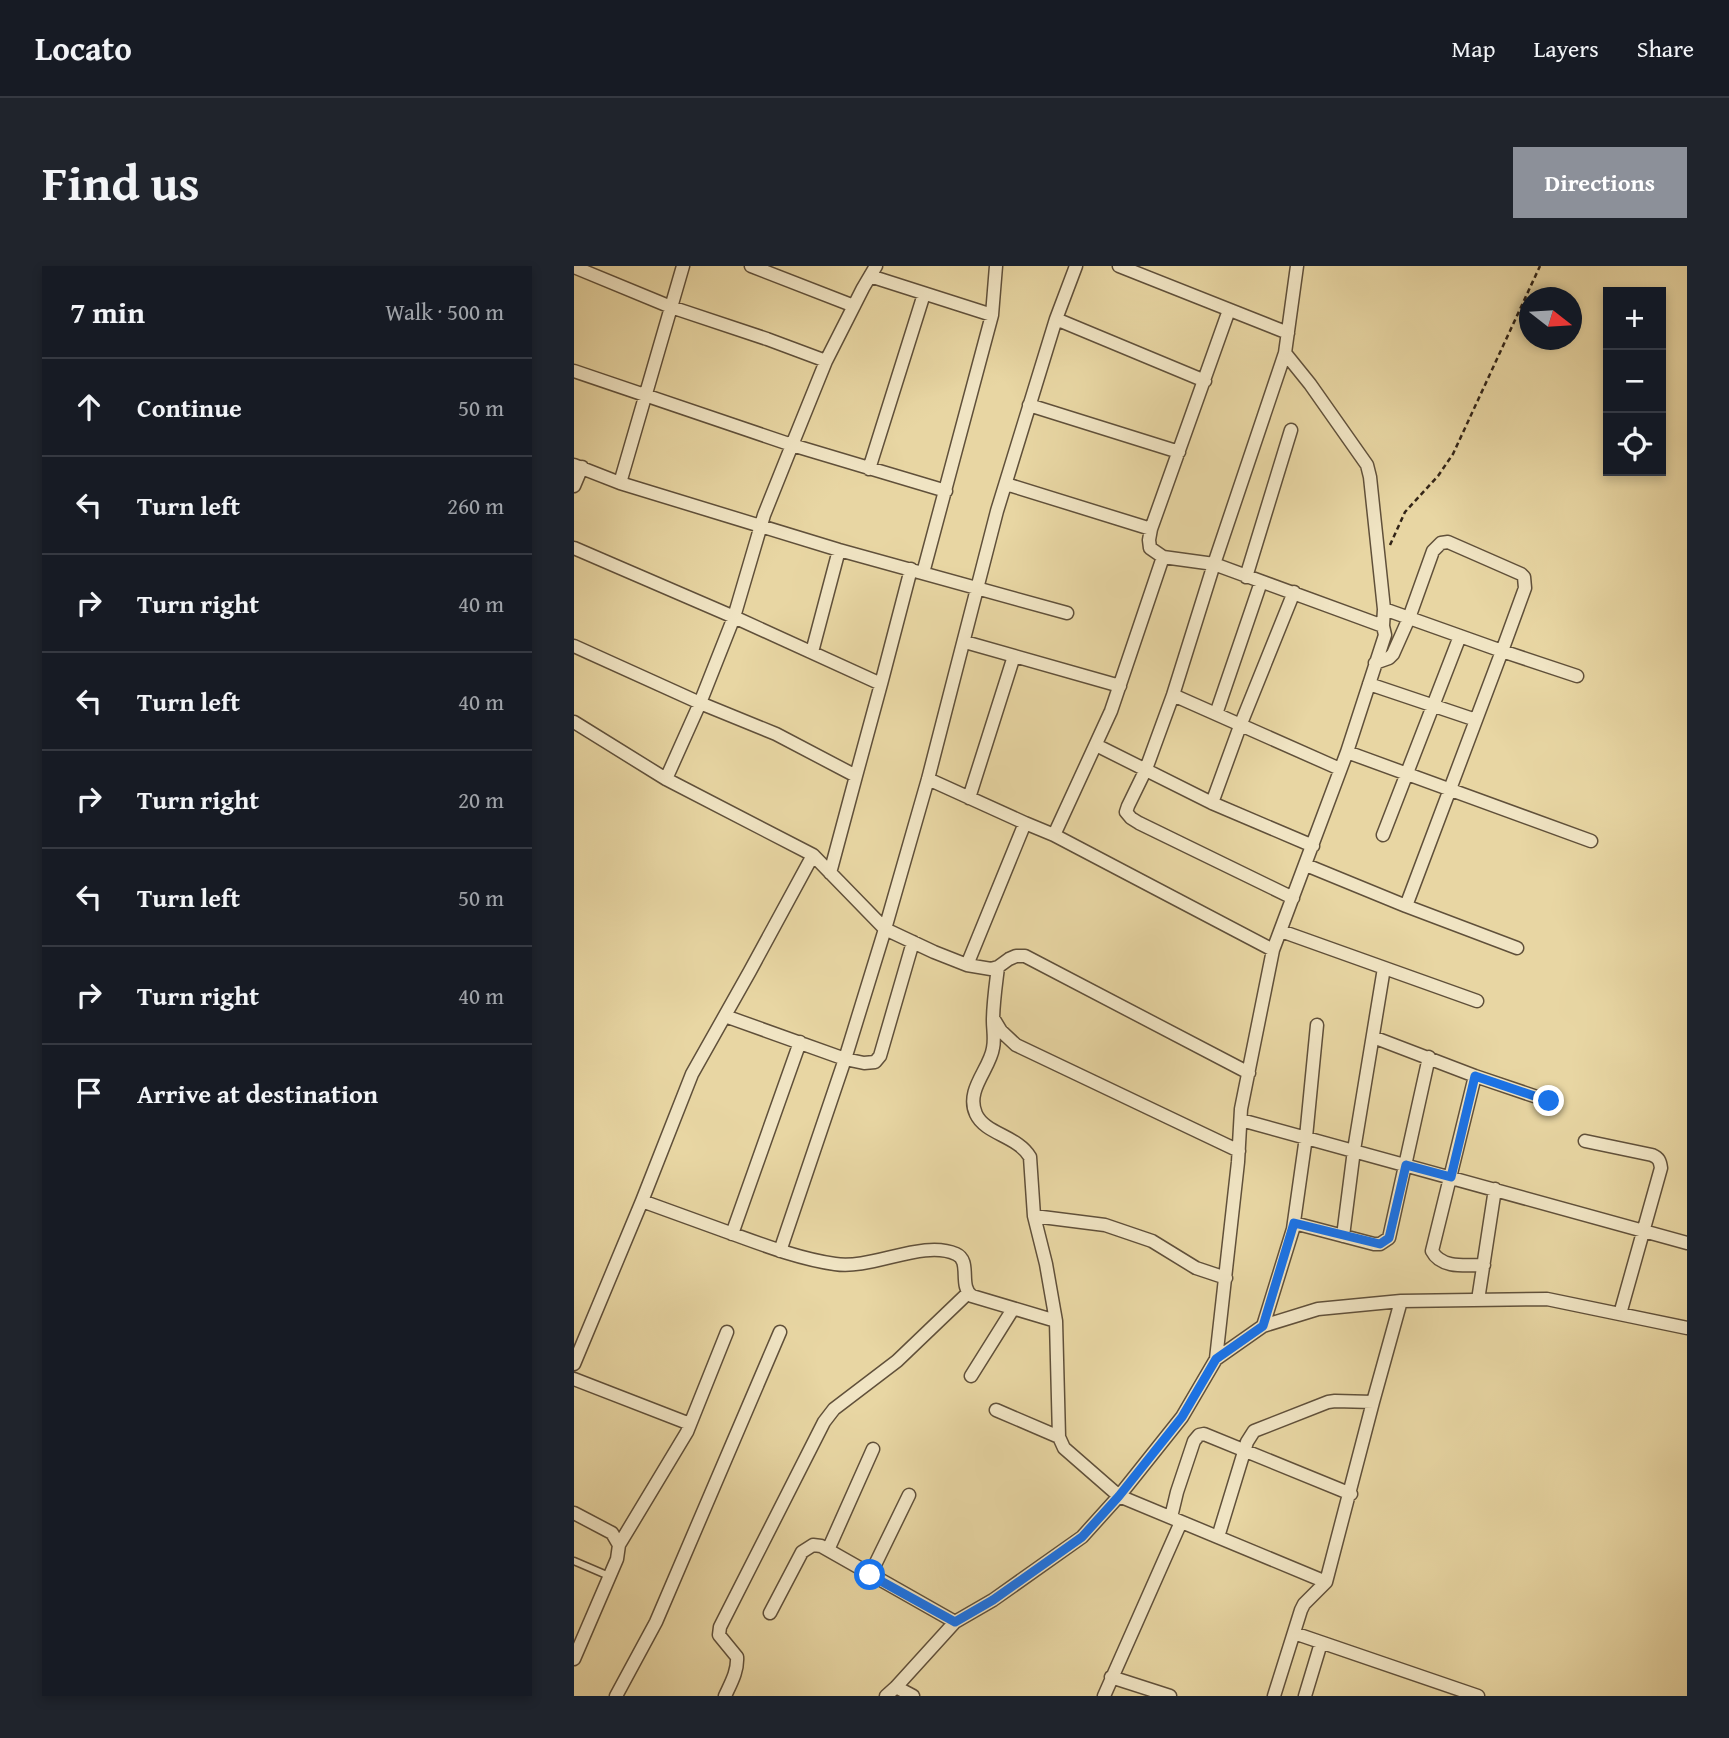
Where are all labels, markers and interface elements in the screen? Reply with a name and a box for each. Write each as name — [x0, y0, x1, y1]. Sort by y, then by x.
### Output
text: Locato — [35, 24, 132, 72]
text: Map — [1452, 31, 1495, 66]
text: Layers — [1533, 31, 1599, 66]
text: Share — [1637, 31, 1694, 66]
text: Find us — [42, 146, 200, 218]
button: Directions — [1513, 147, 1687, 218]
north arrow — [1519, 287, 1582, 350]
map controls — [1603, 287, 1666, 476]
button: + — [1603, 287, 1666, 350]
text: 7 min — [70, 290, 145, 334]
text: Walk · 500 m — [385, 295, 504, 328]
button: − — [1603, 350, 1666, 413]
icon: ahead — [70, 388, 108, 426]
text: Continue — [137, 388, 242, 427]
text: 50 m — [458, 391, 504, 424]
button: locate — [1603, 413, 1666, 476]
icon: left — [70, 486, 108, 524]
text: Turn left — [137, 486, 240, 525]
text: 260 m — [447, 489, 504, 522]
icon: right — [70, 584, 108, 622]
text: Turn right — [137, 584, 259, 623]
text: 40 m — [458, 587, 504, 620]
icon: left — [70, 682, 108, 720]
text: Turn left — [137, 682, 240, 721]
text: 40 m — [458, 685, 504, 718]
icon: right — [70, 780, 108, 818]
text: Turn right — [137, 780, 259, 819]
text: 20 m — [458, 783, 504, 816]
icon: left — [70, 878, 108, 916]
text: Turn left — [137, 878, 240, 917]
text: 50 m — [458, 881, 504, 914]
icon: right — [70, 976, 108, 1014]
text: Turn right — [137, 976, 259, 1015]
text: 40 m — [458, 979, 504, 1012]
icon: arrive — [70, 1074, 108, 1112]
text: Arrive at destination — [137, 1074, 378, 1113]
route end — [1533, 1085, 1564, 1116]
route start — [854, 1559, 885, 1590]

